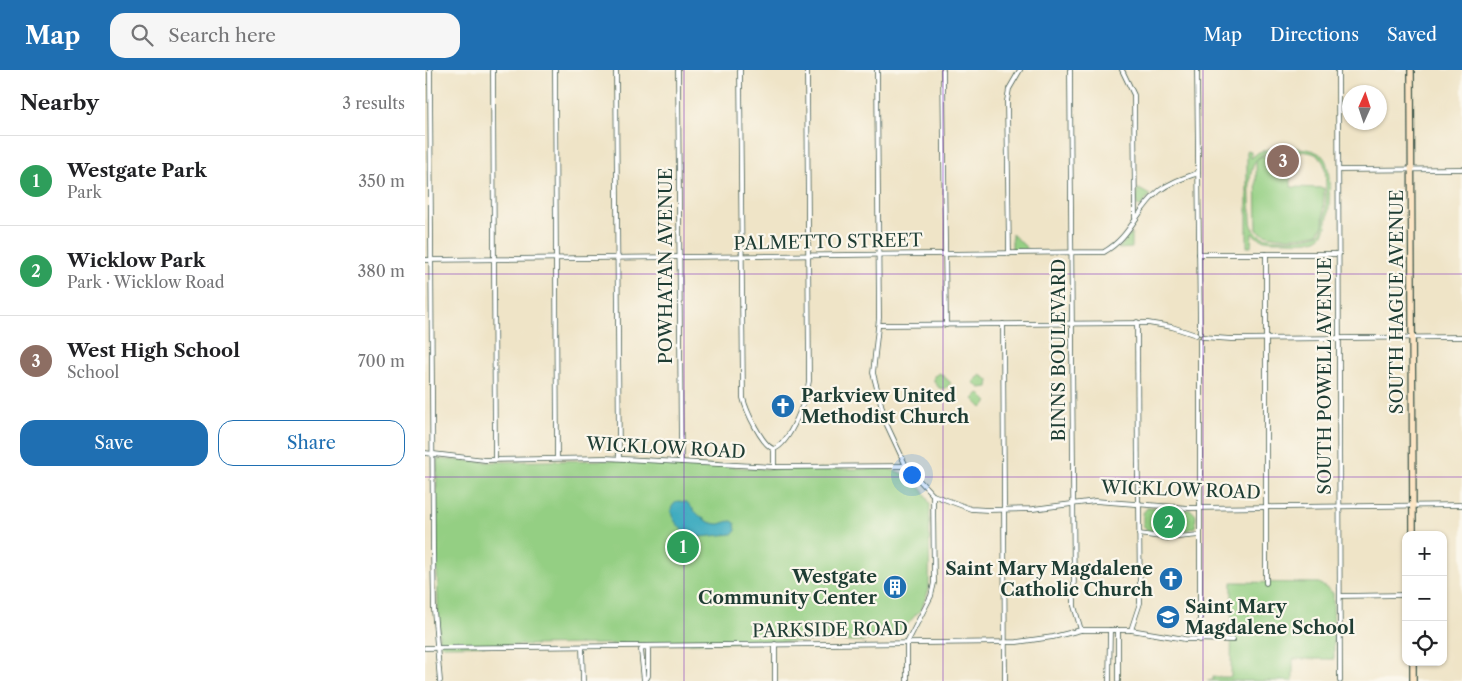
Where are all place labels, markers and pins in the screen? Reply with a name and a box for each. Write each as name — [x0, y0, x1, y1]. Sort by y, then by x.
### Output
pin: 3 — [1267, 142, 1299, 180]
place label: Parkview United Methodist Church — [801, 385, 970, 428]
church icon: Parkview United Methodist Church — [770, 393, 796, 419]
pin: 2 — [1153, 503, 1185, 541]
pin: 1 — [667, 528, 699, 566]
place label: Saint Mary Magdalene Catholic Church — [945, 558, 1154, 601]
place label: Westgate Community Center — [698, 566, 877, 609]
church icon: Saint Mary Magdalene Catholic Church — [1158, 566, 1184, 592]
building icon: Westgate Community Center — [882, 574, 908, 600]
place label: Saint Mary Magdalene School — [1185, 596, 1355, 639]
school or university icon: Saint Mary Magdalene School — [1155, 604, 1181, 630]

